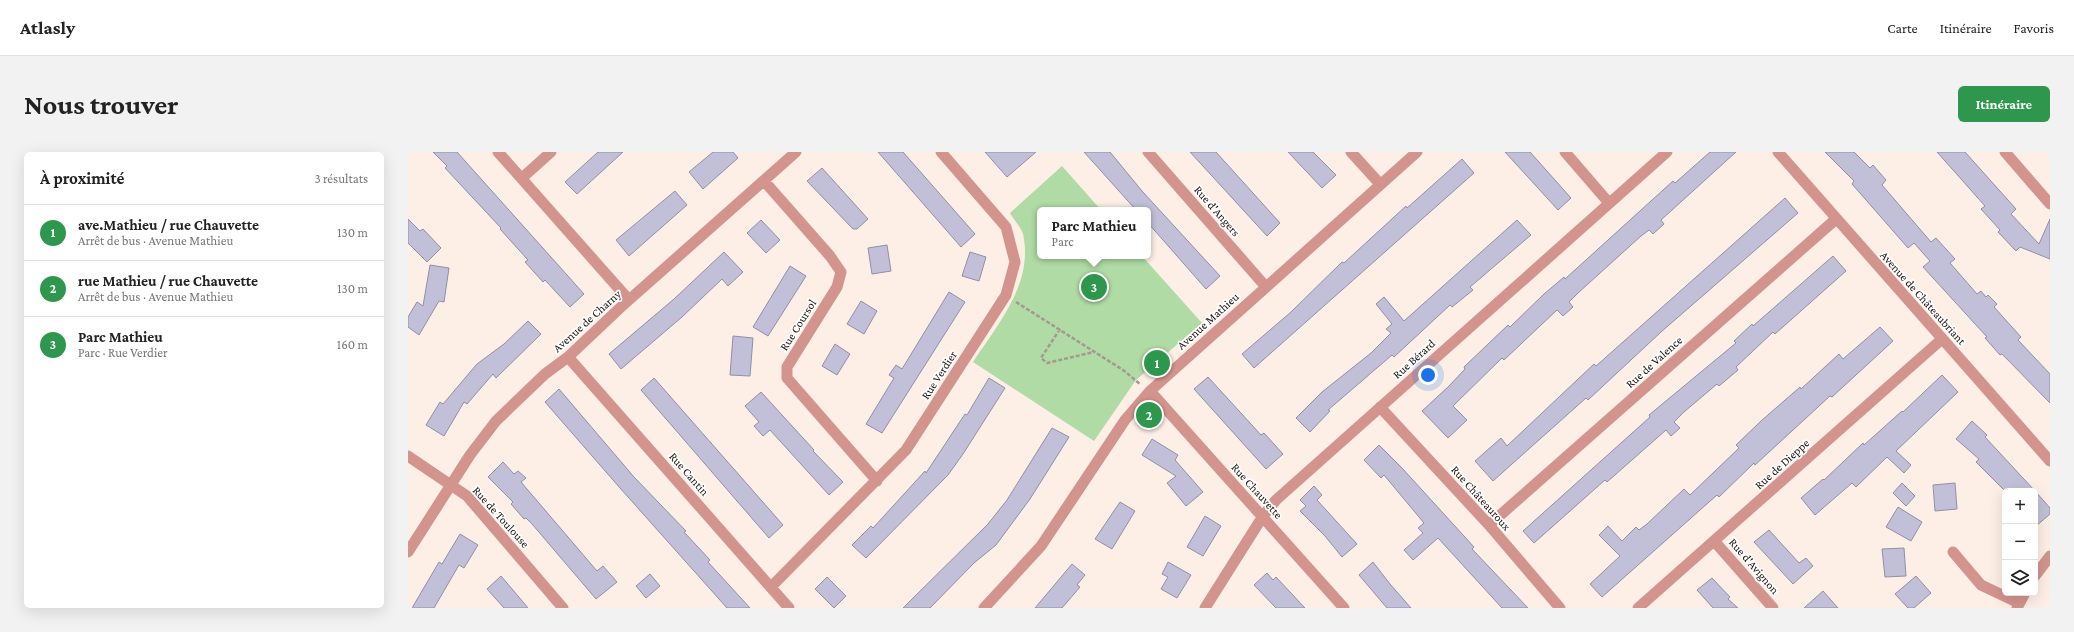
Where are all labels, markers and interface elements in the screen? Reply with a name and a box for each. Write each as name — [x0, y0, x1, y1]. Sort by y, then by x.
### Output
text: Atlasly — [20, 17, 75, 38]
text: Carte — [1887, 20, 1918, 36]
text: Itinéraire — [1940, 20, 1992, 36]
text: Favoris — [2014, 20, 2054, 36]
button: Itinéraire — [1958, 86, 2050, 122]
text: Nous trouver — [24, 89, 178, 120]
text: À proximité — [40, 169, 124, 188]
text: 3 résultats — [314, 171, 368, 186]
street label: Rue d'Angers — [1191, 183, 1243, 239]
popup — [1037, 207, 1151, 259]
text: ave.Mathieu / rue Chauvette — [78, 217, 259, 233]
text: Parc Mathieu — [1052, 218, 1136, 234]
text: 1 — [51, 225, 55, 240]
text: 130 m — [337, 225, 368, 240]
text: Arrêt de bus · Avenue Mathieu — [78, 233, 233, 248]
text: Parc — [1052, 234, 1074, 249]
street label: Avenue de Châteaubriant — [1877, 248, 1969, 348]
pin: 3 — [1081, 272, 1107, 302]
text: rue Mathieu / rue Chauvette — [78, 273, 258, 289]
text: 2 — [50, 281, 56, 296]
text: 130 m — [337, 281, 368, 296]
street label: Avenue de Charny — [550, 286, 624, 355]
text: Arrêt de bus · Avenue Mathieu — [78, 289, 233, 304]
street label: Avenue Mathieu — [1174, 289, 1242, 352]
street label: Rue Coursol — [777, 297, 819, 353]
text: Parc Mathieu — [78, 329, 163, 345]
street label: Rue de Valence — [1623, 333, 1685, 391]
street label: Rue Bérard — [1390, 336, 1439, 382]
text: 3 — [50, 337, 56, 352]
text: 160 m — [337, 337, 368, 352]
text: Parc · Rue Verdier — [78, 345, 168, 360]
street label: Rue Verdier — [918, 348, 960, 402]
pin: 1 — [1144, 348, 1170, 378]
your location — [1418, 365, 1438, 385]
pin: 2 — [1136, 400, 1162, 430]
street label: Rue de Dieppe — [1752, 436, 1812, 492]
street label: Rue Cantin — [666, 449, 712, 499]
street label: Rue Chauvette — [1228, 460, 1286, 522]
street label: Rue Châteauroux — [1448, 463, 1514, 534]
street label: Rue de Toulouse — [470, 483, 532, 551]
map controls — [2002, 488, 2038, 596]
button: + — [2002, 488, 2038, 524]
button: − — [2002, 524, 2038, 560]
street label: Rue d'Avignon — [1726, 535, 1782, 597]
button: layers — [2002, 560, 2038, 596]

